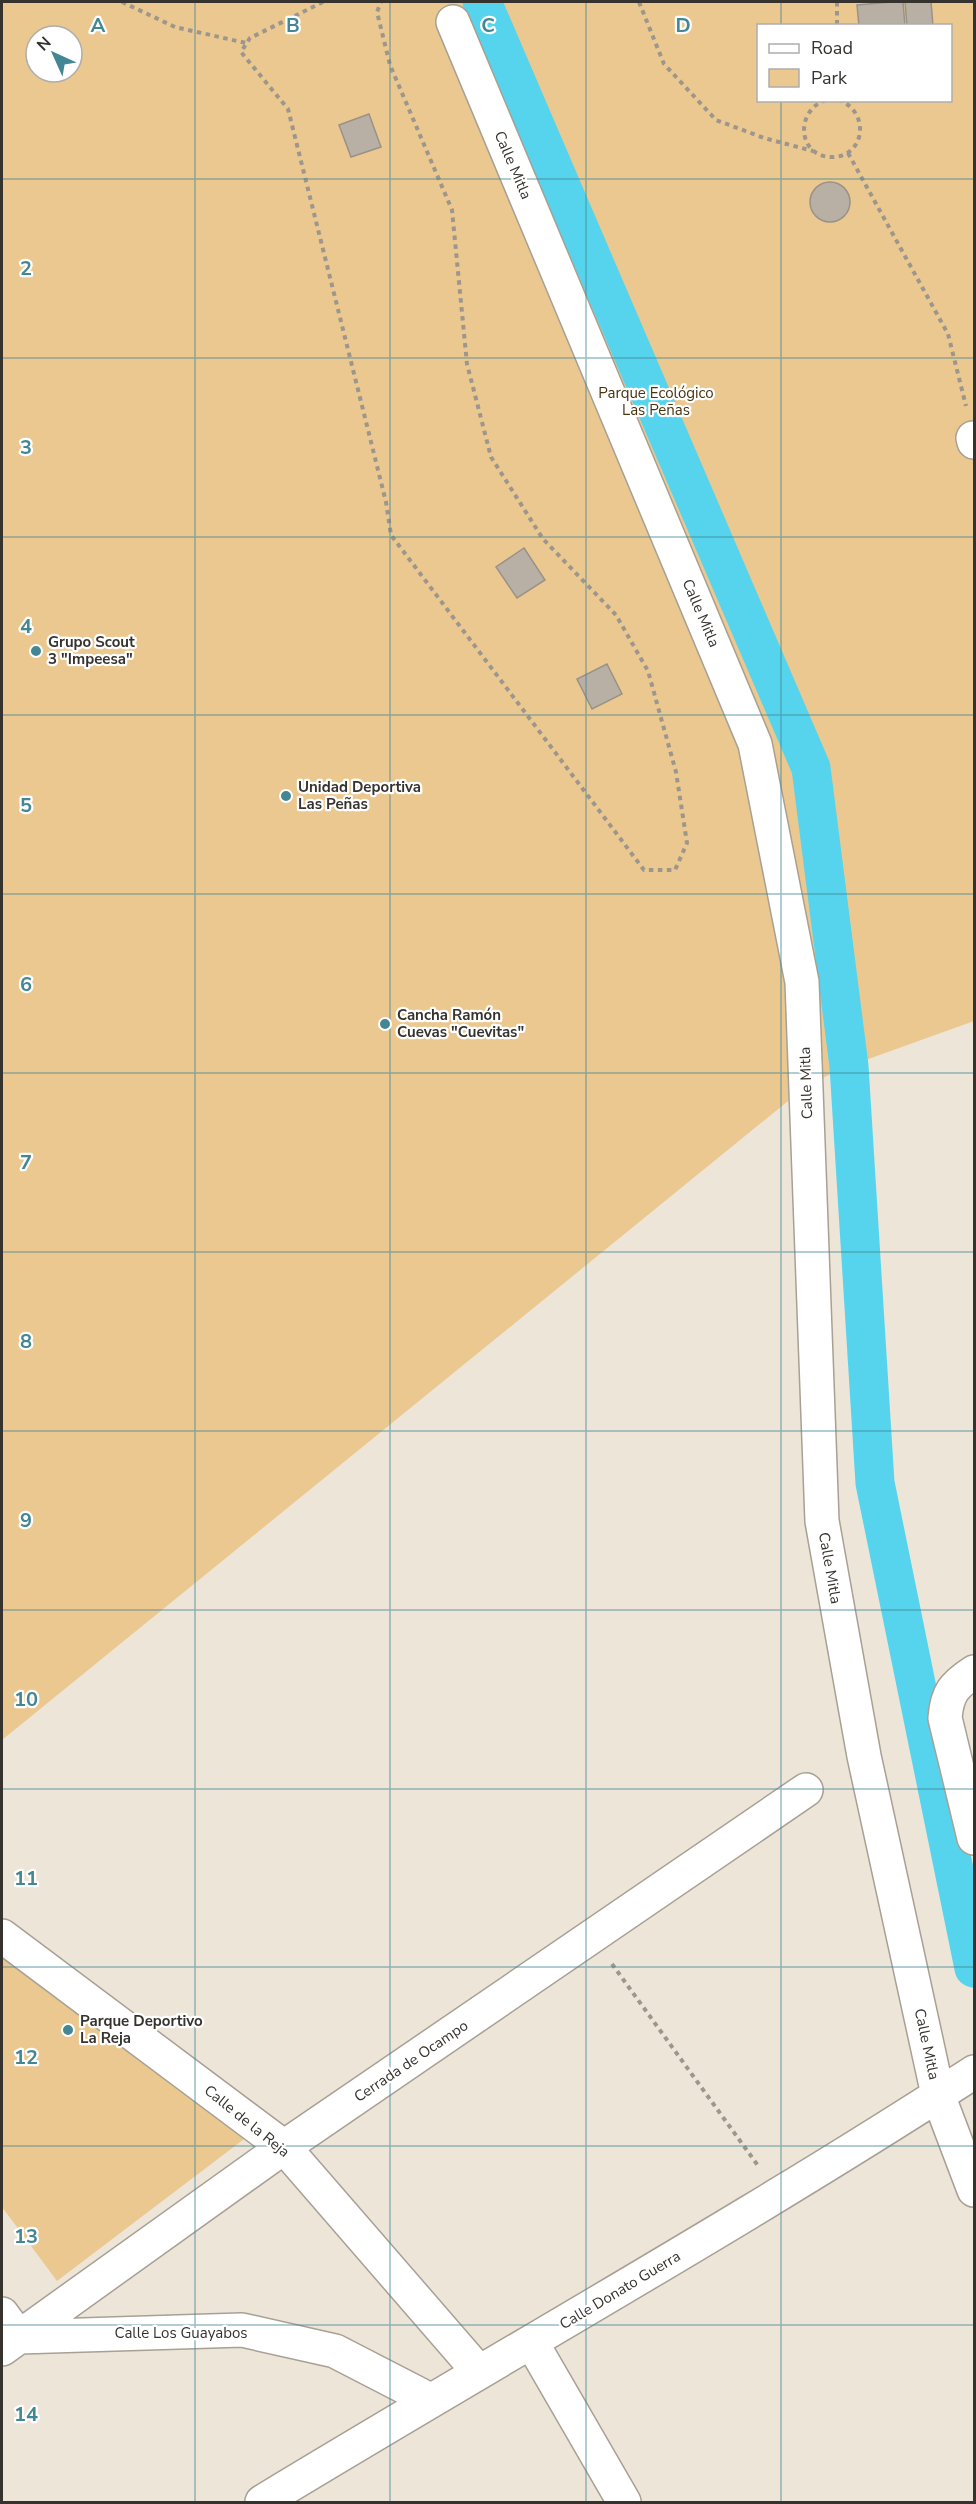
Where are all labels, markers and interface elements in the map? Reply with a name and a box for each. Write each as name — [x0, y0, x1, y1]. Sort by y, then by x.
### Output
text: A — [91, 12, 106, 39]
text: B — [286, 12, 300, 39]
text: C — [481, 12, 495, 39]
text: D — [675, 12, 691, 39]
north arrow — [24, 24, 84, 84]
legend — [757, 24, 952, 102]
text: N — [32, 32, 56, 56]
text: Road — [811, 36, 853, 60]
text: Park — [811, 66, 848, 90]
street label: Calle Mitla — [490, 128, 536, 202]
text: 2 — [20, 255, 32, 282]
park label: Parque Ecológico Las Peñas — [598, 383, 714, 420]
text: 3 — [20, 434, 32, 461]
street label: Calle Mitla — [678, 576, 724, 650]
text: 4 — [20, 613, 32, 640]
place label: Grupo Scout 3 "Impeesa" — [48, 632, 135, 669]
marker: Grupo Scout 3 "Impeesa" — [29, 644, 43, 658]
place label: Unidad Deportiva Las Peñas — [298, 777, 421, 814]
marker: Unidad Deportiva Las Peñas — [279, 789, 293, 803]
text: 5 — [20, 792, 32, 819]
text: 6 — [20, 971, 32, 998]
place label: Cancha Ramón Cuevas "Cuevitas" — [397, 1005, 524, 1042]
marker: Cancha Ramón Cuevas "Cuevitas" — [378, 1017, 392, 1031]
street label: Calle Mitla — [795, 1046, 817, 1120]
text: 7 — [20, 1149, 32, 1176]
text: 8 — [20, 1328, 32, 1355]
text: 9 — [20, 1507, 32, 1534]
street label: Calle Mitla — [814, 1531, 846, 1605]
text: 10 — [14, 1686, 38, 1713]
text: 11 — [14, 1865, 38, 1892]
street label: Calle Mitla — [910, 2007, 944, 2081]
place label: Parque Deportivo La Reja — [80, 2011, 203, 2048]
street label: Cerrada de Ocampo — [350, 2015, 472, 2107]
marker: Parque Deportivo La Reja — [61, 2023, 75, 2037]
text: 12 — [14, 2044, 38, 2071]
street label: Calle de la Reja — [200, 2080, 294, 2162]
text: 13 — [14, 2223, 38, 2250]
street label: Calle Donato Guerra — [556, 2246, 684, 2334]
street label: Calle Los Guayabos — [115, 2323, 247, 2343]
text: 14 — [14, 2401, 38, 2428]

